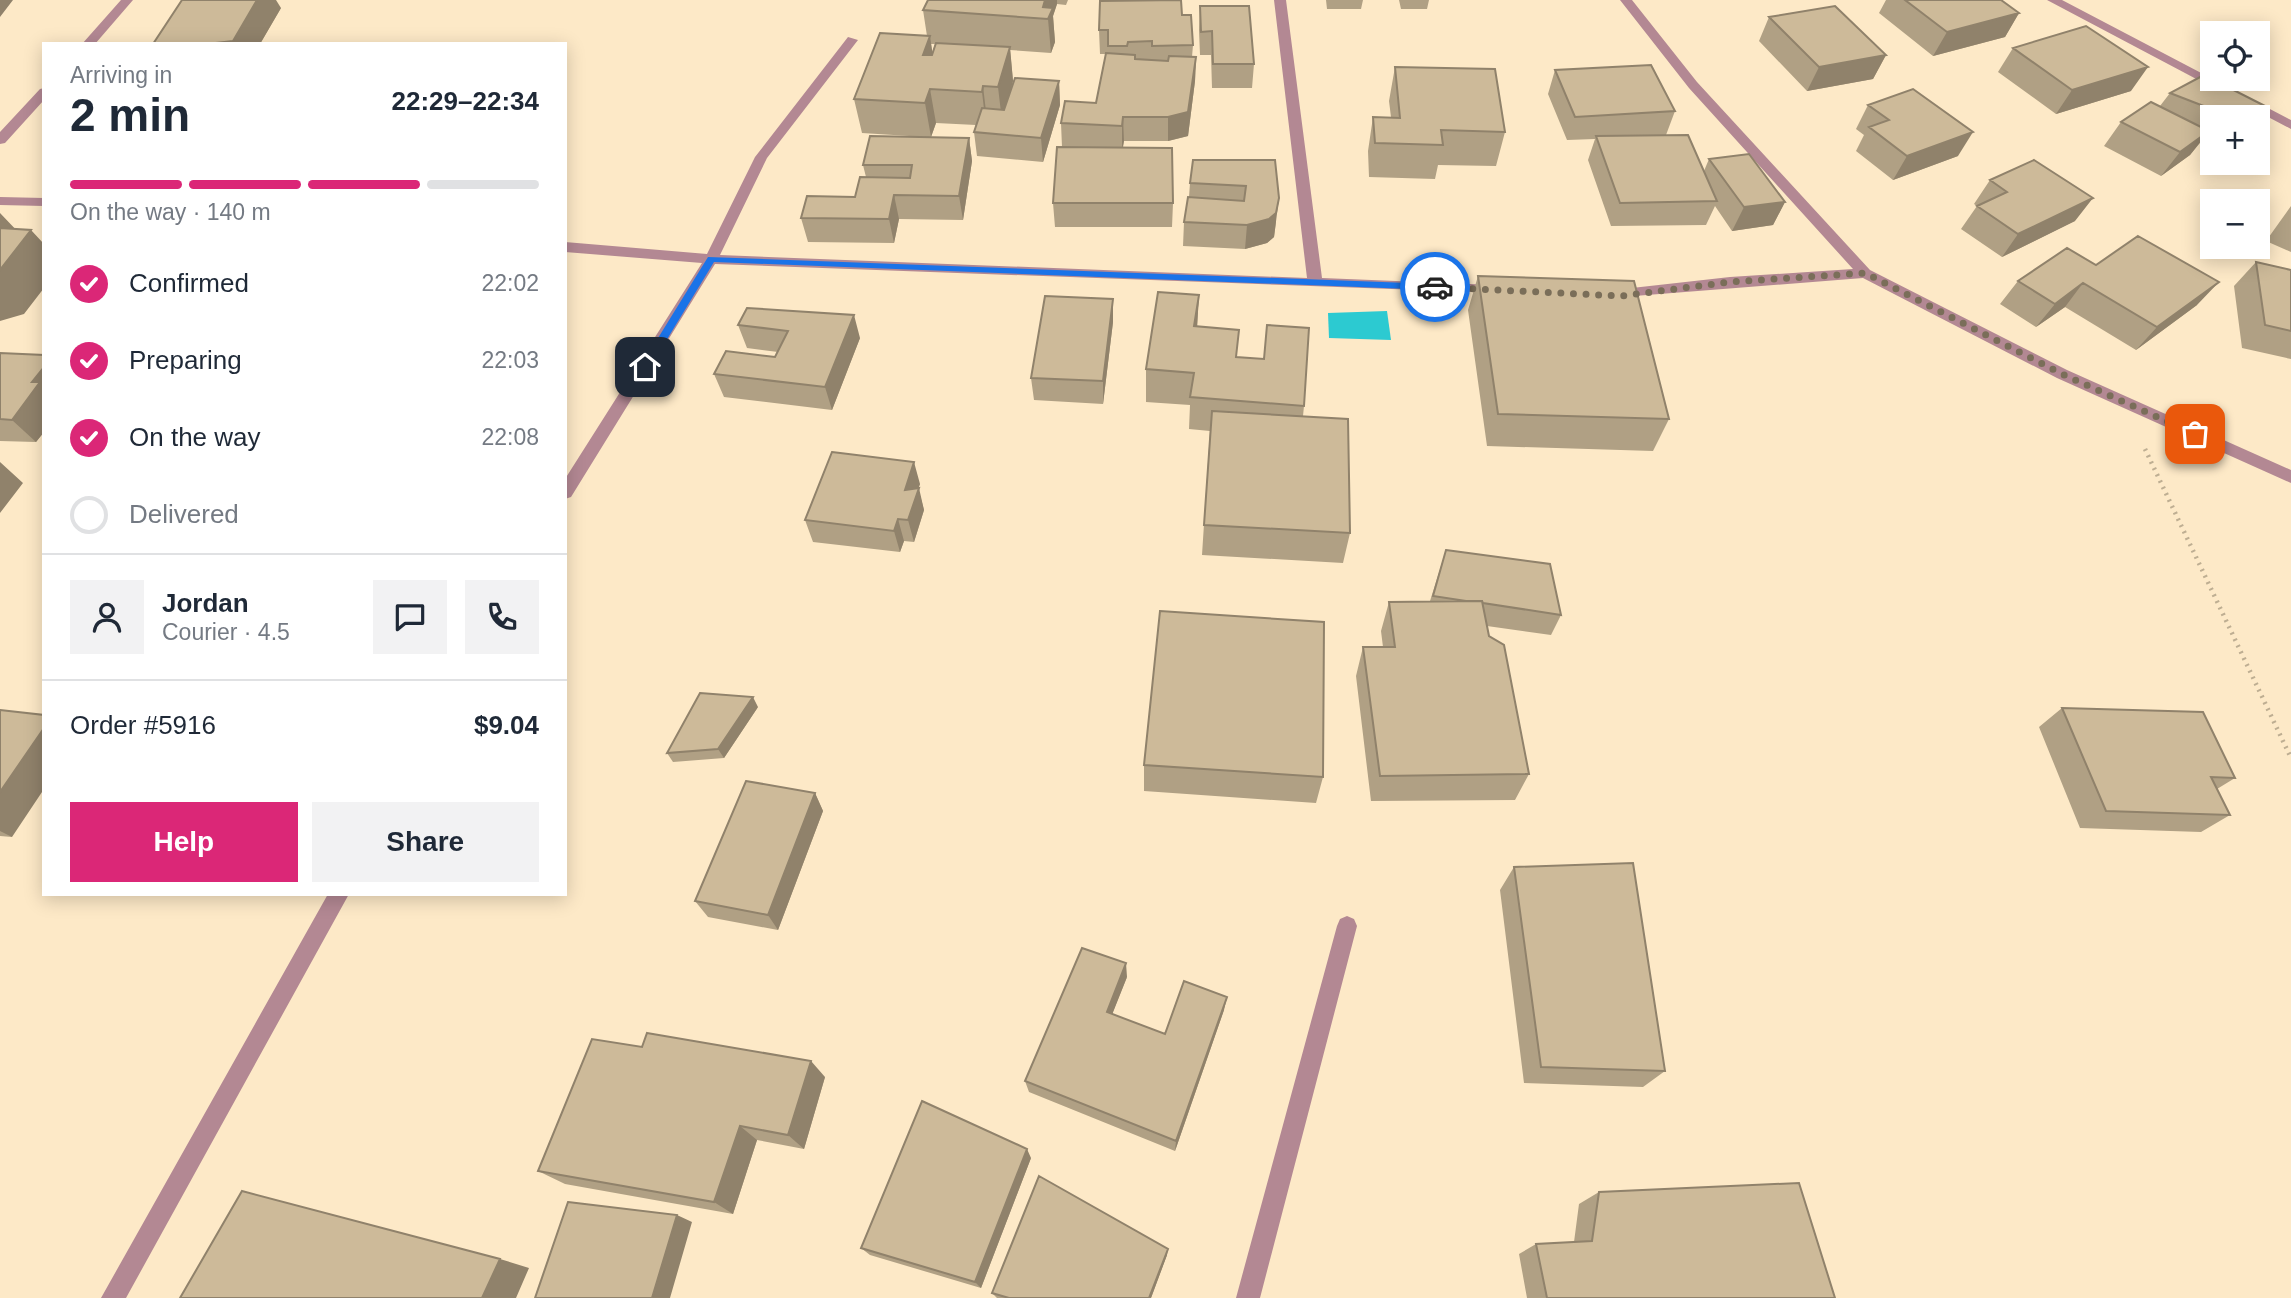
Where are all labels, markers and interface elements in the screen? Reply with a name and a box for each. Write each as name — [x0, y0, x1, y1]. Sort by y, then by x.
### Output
map controls — [2200, 21, 2270, 259]
button: locate — [2200, 21, 2270, 91]
text: Arriving in — [70, 62, 172, 88]
text: 22:29–22:34 — [392, 86, 539, 116]
text: 2 min — [70, 89, 190, 141]
button: + — [2200, 105, 2270, 175]
button: − — [2200, 189, 2270, 259]
text: On the way · 140 m — [70, 199, 271, 225]
courier — [1400, 252, 1470, 322]
icon: check — [70, 265, 108, 303]
text: Confirmed — [129, 268, 249, 298]
icon: car — [1416, 268, 1454, 306]
text: 22:02 — [481, 270, 539, 296]
pin — [615, 337, 675, 397]
icon: check — [70, 342, 108, 380]
text: Preparing — [129, 345, 242, 375]
text: 22:03 — [481, 347, 539, 373]
icon: home — [626, 348, 664, 386]
pin — [2165, 404, 2225, 464]
icon: bag — [2176, 415, 2214, 453]
icon: check — [70, 419, 108, 457]
text: On the way — [129, 422, 261, 452]
text: 22:08 — [481, 424, 539, 450]
text: Delivered — [129, 499, 239, 529]
button: person — [70, 580, 144, 654]
button: chat — [373, 580, 447, 654]
button: phone — [465, 580, 539, 654]
text: Jordan — [162, 588, 249, 618]
text: Courier · 4.5 — [162, 619, 290, 645]
text: Order #5916 — [70, 710, 216, 740]
text: $9.04 — [474, 710, 539, 740]
button: Help — [70, 802, 298, 882]
button: Share — [312, 802, 539, 882]

